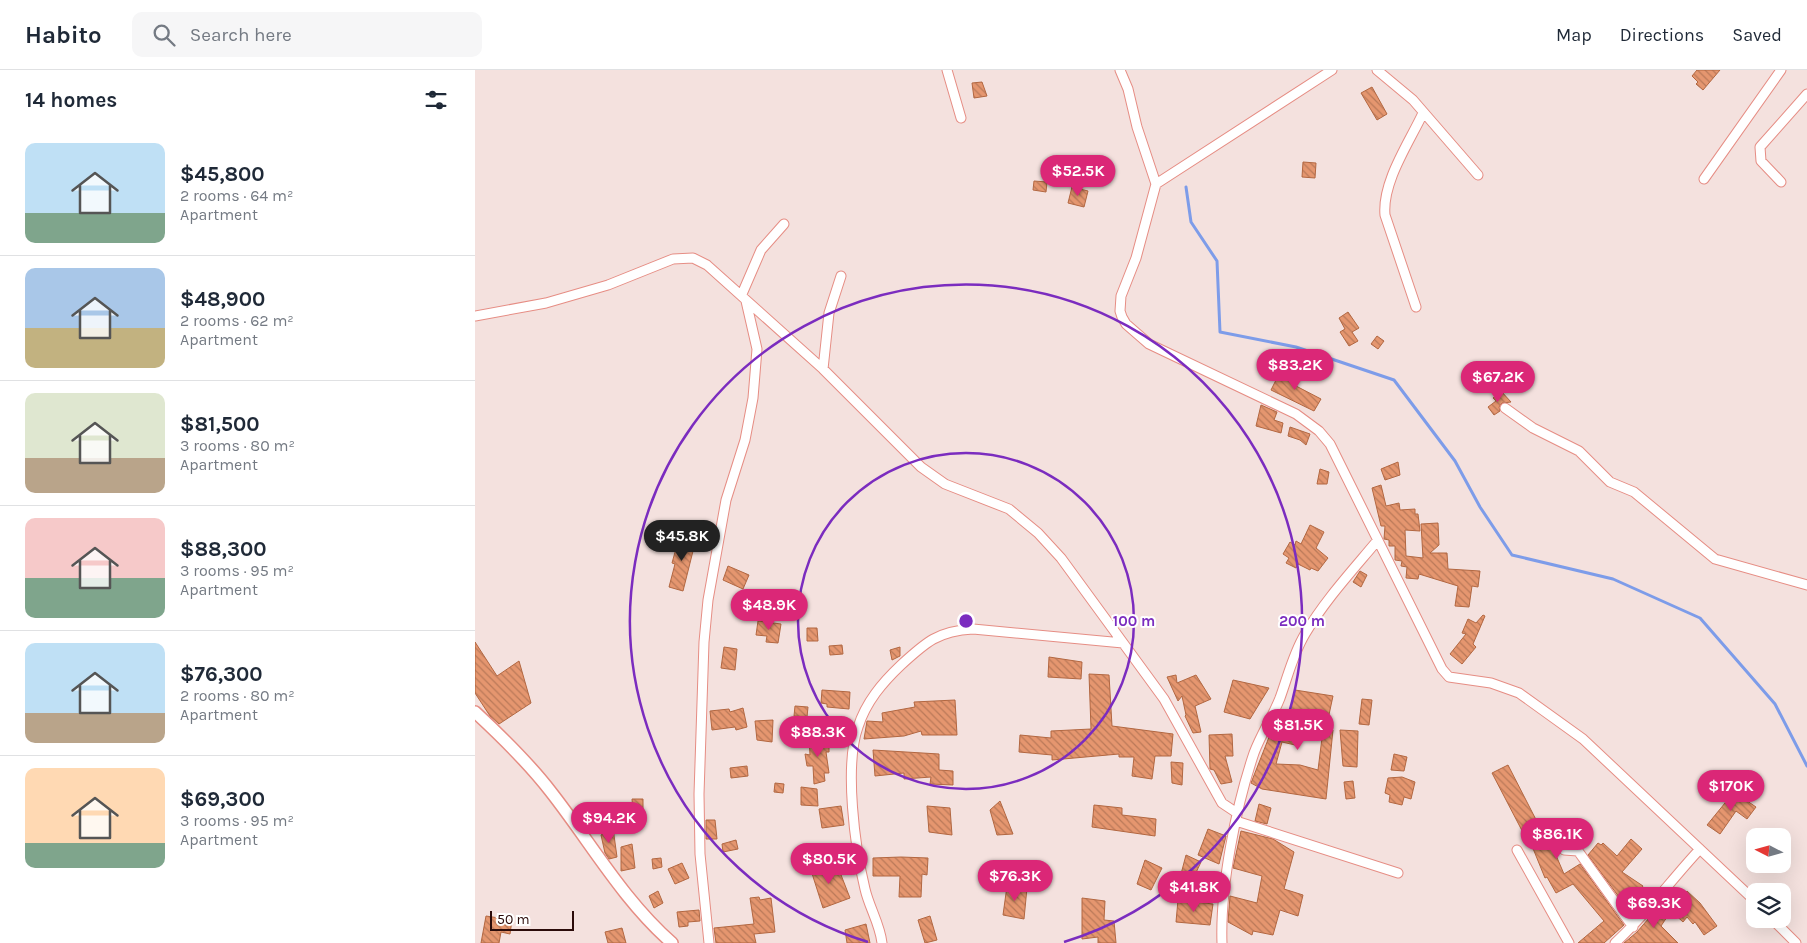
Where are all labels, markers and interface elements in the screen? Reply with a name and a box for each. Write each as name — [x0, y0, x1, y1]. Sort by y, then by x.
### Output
search box — [132, 12, 482, 57]
text: Habito — [25, 21, 102, 49]
icon: search — [150, 21, 178, 49]
text: Search here — [190, 24, 292, 46]
text: Map — [1556, 24, 1592, 46]
text: Directions — [1620, 24, 1704, 46]
text: Saved — [1732, 24, 1782, 46]
icon: filters — [422, 86, 450, 114]
text: 14 homes — [25, 88, 117, 112]
pin: $52.5K — [1037, 154, 1119, 197]
text: $52.5K — [1051, 161, 1105, 180]
text: $45,800 — [180, 162, 265, 186]
icon: home — [65, 163, 125, 223]
text: 2 rooms · 64 m² — [180, 186, 293, 205]
text: Apartment — [180, 205, 258, 224]
text: $48,900 — [180, 287, 265, 311]
icon: home — [65, 288, 125, 348]
text: 2 rooms · 62 m² — [180, 311, 294, 330]
text: Apartment — [180, 330, 258, 349]
pin: $83.2K — [1254, 348, 1336, 391]
text: $83.2K — [1268, 355, 1322, 374]
pin: $67.2K — [1457, 360, 1539, 403]
text: $67.2K — [1472, 367, 1524, 386]
text: $81,500 — [180, 412, 260, 436]
icon: home — [65, 413, 125, 473]
text: 3 rooms · 80 m² — [180, 436, 295, 455]
text: Apartment — [180, 455, 258, 474]
pin: $45.8K — [641, 520, 723, 562]
text: $45.8K — [655, 526, 709, 545]
text: $88,300 — [180, 537, 267, 561]
icon: home — [65, 538, 125, 598]
text: 3 rooms · 95 m² — [180, 561, 294, 580]
text: Apartment — [180, 580, 258, 599]
pin: $48.9K — [728, 588, 810, 631]
text: $48.9K — [742, 595, 796, 614]
centre of rings — [957, 612, 975, 630]
text: 100 m — [1113, 612, 1155, 630]
text: 200 m — [1279, 612, 1325, 630]
text: $76,300 — [180, 662, 263, 686]
icon: home — [65, 663, 125, 723]
text: 2 rooms · 80 m² — [180, 686, 295, 705]
text: Apartment — [180, 705, 258, 724]
pin: $81.5K — [1257, 708, 1339, 751]
text: $81.5K — [1273, 715, 1323, 734]
pin: $88.3K — [777, 716, 859, 758]
text: $88.3K — [790, 722, 846, 741]
pin: $170K — [1696, 770, 1766, 812]
text: $170K — [1708, 776, 1754, 795]
text: $69,300 — [180, 787, 265, 811]
icon: home — [65, 788, 125, 848]
pin: $94.2K — [568, 802, 650, 844]
text: $94.2K — [582, 808, 636, 827]
text: 3 rooms · 95 m² — [180, 811, 294, 830]
pin: $86.1K — [1516, 818, 1598, 860]
text: $86.1K — [1532, 824, 1582, 843]
north arrow — [1746, 828, 1791, 872]
map controls — [1746, 828, 1791, 928]
text: Apartment — [180, 830, 258, 849]
pin: $80.5K — [788, 842, 870, 885]
text: $80.5K — [802, 849, 856, 868]
pin: $76.3K — [974, 860, 1056, 902]
text: $76.3K — [989, 866, 1041, 885]
pin: $41.8K — [1153, 870, 1235, 913]
text: $41.8K — [1169, 877, 1219, 896]
button: layers — [1746, 883, 1791, 928]
pin: $69.3K — [1613, 886, 1695, 929]
text: $69.3K — [1627, 893, 1681, 912]
scale bar — [490, 908, 574, 931]
text: 50 m — [497, 911, 530, 928]

